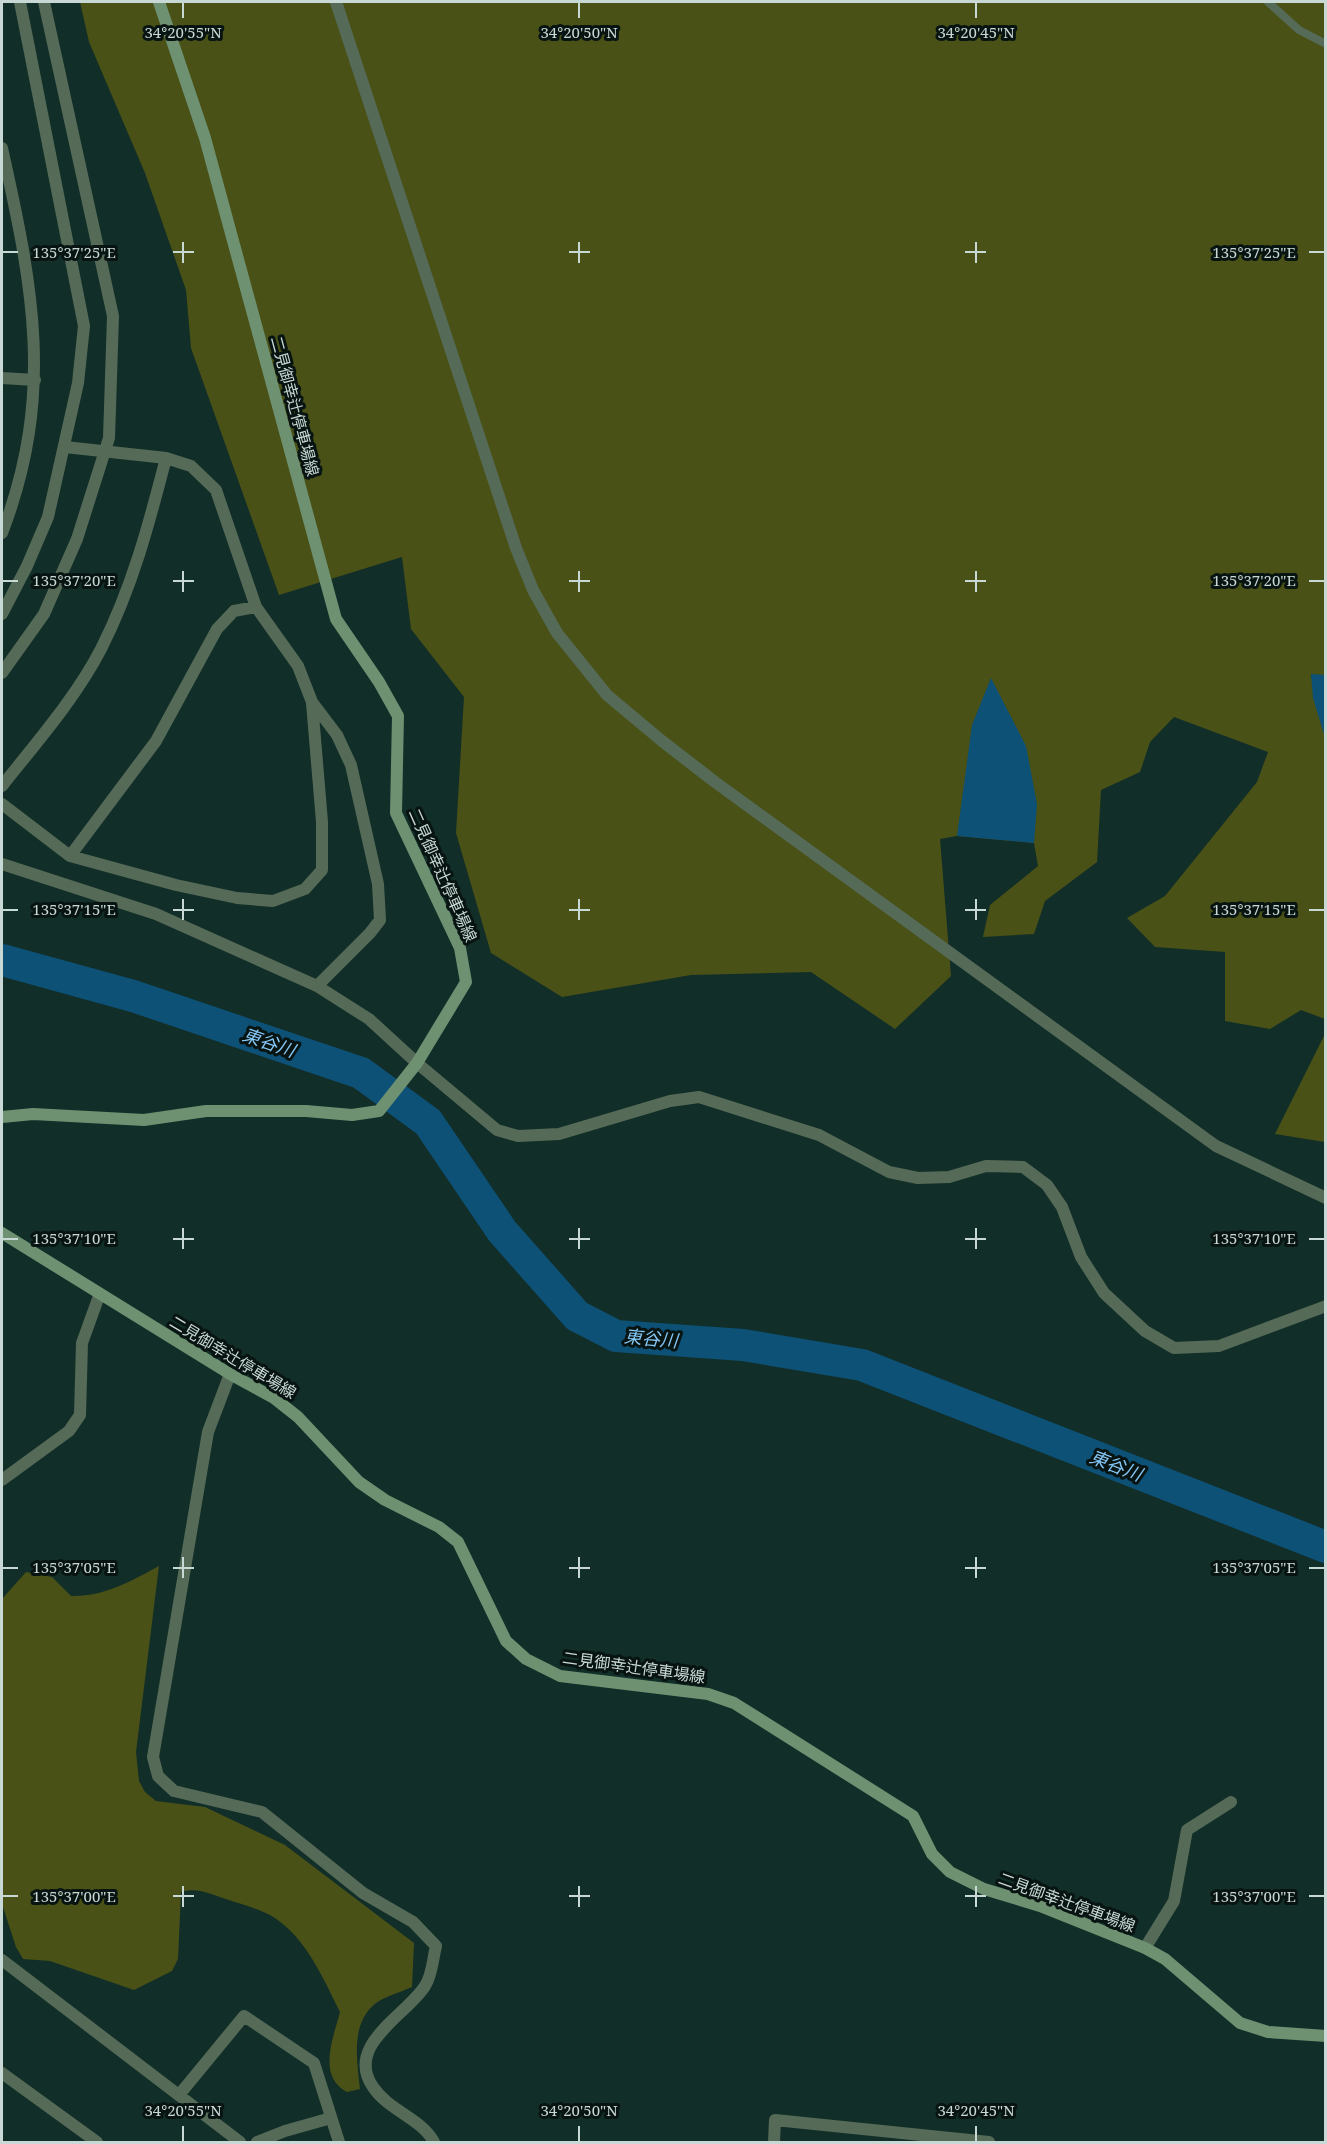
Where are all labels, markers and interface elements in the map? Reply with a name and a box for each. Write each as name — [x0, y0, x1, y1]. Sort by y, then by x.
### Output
text: 34°20'55"N — [144, 22, 222, 42]
text: 34°20'50"N — [540, 22, 618, 42]
text: 34°20'45"N — [937, 22, 1015, 42]
text: 135°37'25"E — [32, 242, 116, 262]
text: 135°37'25"E — [1212, 242, 1296, 262]
street label: 二見御幸辻停車場線 — [266, 334, 324, 478]
text: 135°37'20"E — [32, 570, 116, 590]
text: 135°37'20"E — [1212, 570, 1296, 590]
street label: 二見御幸辻停車場線 — [404, 805, 482, 945]
text: 135°37'15"E — [32, 899, 116, 919]
text: 135°37'15"E — [1212, 899, 1296, 919]
water label: 東谷川 — [240, 1022, 300, 1063]
text: 135°37'10"E — [32, 1228, 116, 1248]
text: 135°37'10"E — [1212, 1228, 1296, 1248]
street label: 二見御幸辻停車場線 — [166, 1310, 300, 1404]
water label: 東谷川 — [623, 1324, 681, 1352]
water label: 東谷川 — [1086, 1444, 1147, 1487]
text: 135°37'05"E — [32, 1557, 116, 1577]
text: 135°37'05"E — [1212, 1557, 1296, 1577]
street label: 二見御幸辻停車場線 — [561, 1646, 707, 1688]
street label: 二見御幸辻停車場線 — [996, 1867, 1138, 1937]
text: 135°37'00"E — [32, 1886, 116, 1906]
text: 135°37'00"E — [1212, 1886, 1296, 1906]
text: 34°20'55"N — [144, 2100, 222, 2120]
text: 34°20'50"N — [540, 2100, 618, 2120]
text: 34°20'45"N — [937, 2100, 1015, 2120]

